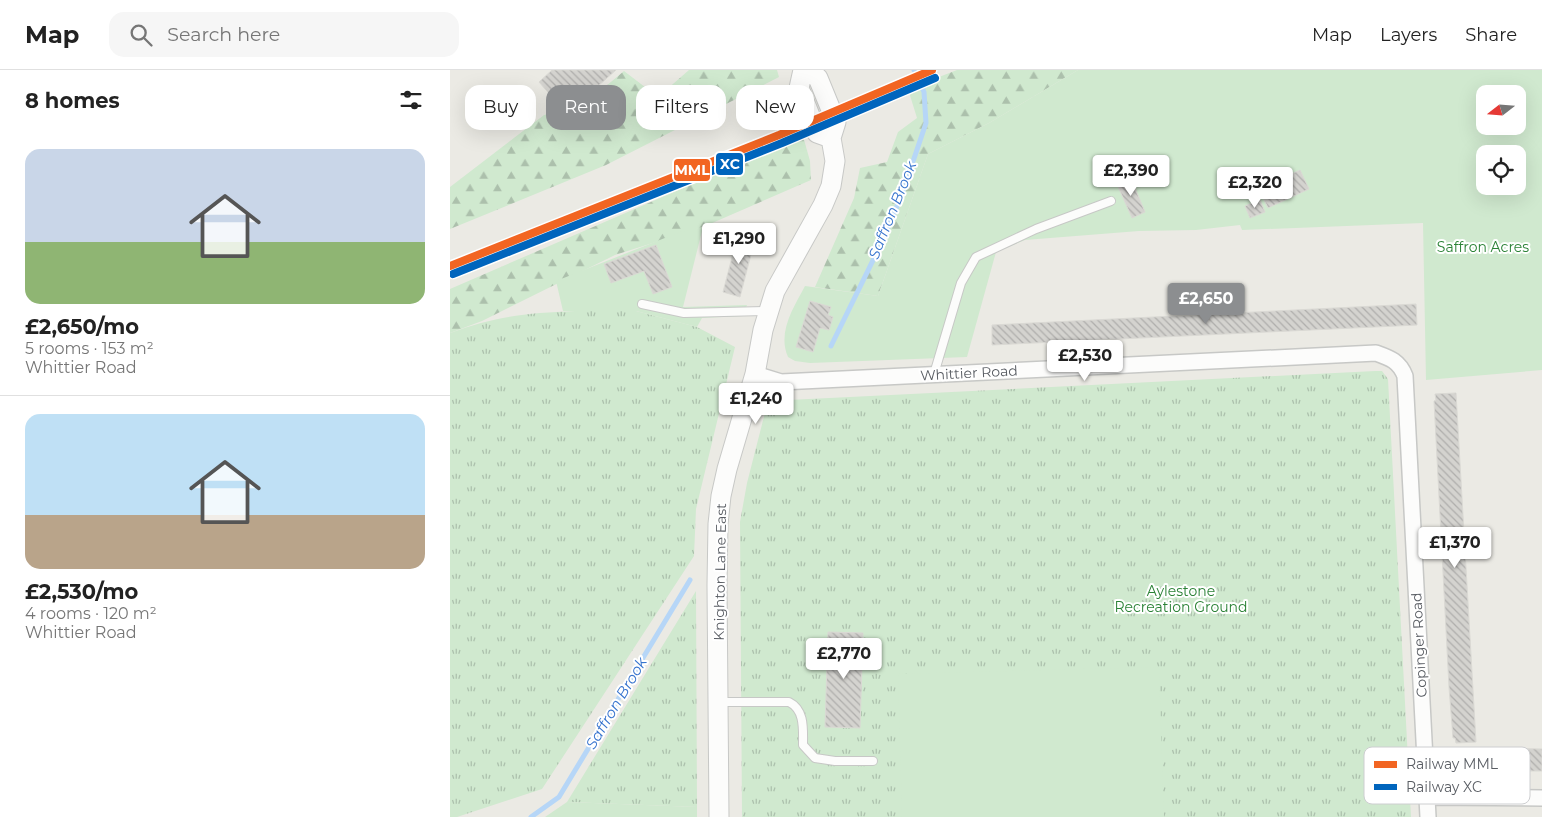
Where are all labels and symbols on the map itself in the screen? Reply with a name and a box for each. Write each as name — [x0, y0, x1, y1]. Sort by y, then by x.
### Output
north arrow — [1476, 85, 1526, 135]
line badge: XC — [715, 152, 744, 176]
pin: £2,390 — [1090, 154, 1172, 197]
text: XC — [720, 155, 740, 173]
water label: Saffron Brook — [864, 157, 921, 262]
line badge: MML — [673, 158, 711, 182]
text: MML — [674, 161, 710, 179]
pin: £2,320 — [1214, 166, 1296, 209]
pin: £1,290 — [698, 222, 780, 265]
park label: Saffron Acres — [1437, 238, 1529, 256]
pin: £2,650 — [1165, 282, 1247, 325]
pin: £2,530 — [1044, 340, 1126, 382]
street label: Whittier Road — [920, 361, 1018, 385]
pin: £1,240 — [715, 382, 797, 425]
street label: Knighton Lane East — [710, 503, 730, 641]
pin: £1,370 — [1414, 526, 1496, 569]
park label: Aylestone Recreation Ground — [1114, 582, 1248, 616]
street label: Copinger Road — [1407, 592, 1431, 698]
pin: £2,770 — [803, 638, 885, 680]
water label: Saffron Brook — [581, 653, 651, 752]
legend — [1364, 747, 1530, 804]
text: Railway MML — [1406, 755, 1499, 773]
text: Railway XC — [1406, 778, 1482, 796]

